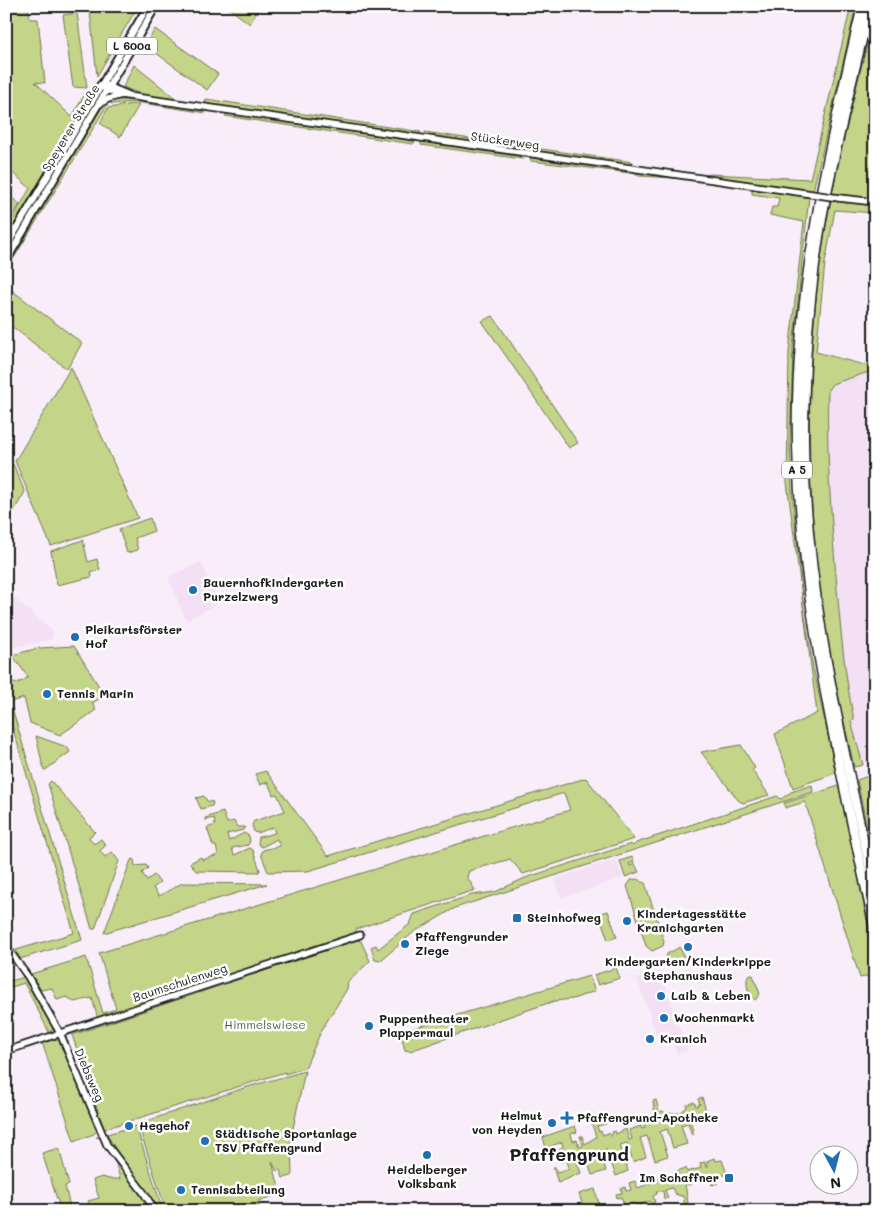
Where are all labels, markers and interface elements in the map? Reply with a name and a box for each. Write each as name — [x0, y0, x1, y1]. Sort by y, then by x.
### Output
road number: L 600a — [107, 37, 157, 54]
street label: Speyerer Straße — [38, 81, 103, 174]
street label: Stückerweg — [470, 127, 541, 153]
road number: A 5 — [782, 462, 812, 478]
place label: Bauernhofkindergarten Purzelzwerg — [203, 574, 344, 604]
marker: Bauernhofkindergarten Purzelzwerg — [187, 584, 199, 596]
place label: Pleikartsförster Hof — [85, 621, 182, 651]
marker: Pleikartsförster Hof — [69, 631, 81, 643]
place label: Tennis Marin — [57, 685, 134, 701]
marker: Tennis Marin — [41, 688, 53, 700]
place label: Kindertagesstätte Kranichgarten — [637, 905, 746, 935]
place label: Steinhofweg — [527, 909, 601, 925]
marker: Steinhofweg — [511, 912, 523, 924]
marker: Kindertagesstätte Kranichgarten — [621, 915, 633, 927]
place label: Pfaffengrunder Ziege — [415, 928, 508, 958]
marker: Pfaffengrunder Ziege — [399, 938, 411, 950]
marker: Kindergarten/Kinderkrippe Stephanushaus — [682, 941, 694, 953]
place label: Kindergarten/Kinderkrippe Stephanushaus — [605, 953, 771, 983]
street label: Baumschulenweg — [131, 959, 229, 1005]
place label: Laib & Leben — [671, 987, 751, 1003]
marker: Laib & Leben — [655, 990, 667, 1002]
place label: Wochenmarkt — [674, 1009, 755, 1025]
place label: Puppentheater Plappermaul — [379, 1010, 469, 1040]
marker: Wochenmarkt — [658, 1012, 670, 1024]
park label: Himmelswiese — [224, 1016, 306, 1032]
marker: Puppentheater Plappermaul — [363, 1020, 375, 1032]
place label: Kranich — [660, 1030, 707, 1046]
marker: Kranich — [644, 1033, 656, 1045]
street label: Diebsweg — [72, 1045, 108, 1104]
place label: Helmut von Heyden — [472, 1107, 542, 1137]
place label: Pfaffengrund-Apotheke — [577, 1109, 718, 1125]
marker: Pfaffengrund-Apotheke — [561, 1112, 573, 1124]
place label: Hegehof — [139, 1117, 190, 1133]
marker: Helmut von Heyden — [546, 1117, 558, 1129]
marker: Hegehof — [123, 1120, 135, 1132]
place label: Städtische Sportanlage TSV Pfaffengrund — [215, 1125, 357, 1155]
marker: Städtische Sportanlage TSV Pfaffengrund — [199, 1135, 211, 1147]
district label: Pfaffengrund — [509, 1142, 629, 1166]
north arrow — [808, 1144, 858, 1194]
marker: Heidelberger Volksbank — [421, 1149, 433, 1161]
place label: Heidelberger Volksbank — [387, 1161, 467, 1191]
place label: Im Schaffner — [639, 1169, 719, 1185]
marker: Im Schaffner — [723, 1172, 735, 1184]
text: N — [829, 1173, 842, 1193]
place label: Tennisabteilung — [191, 1181, 285, 1197]
marker: Tennisabteilung — [175, 1184, 187, 1196]

